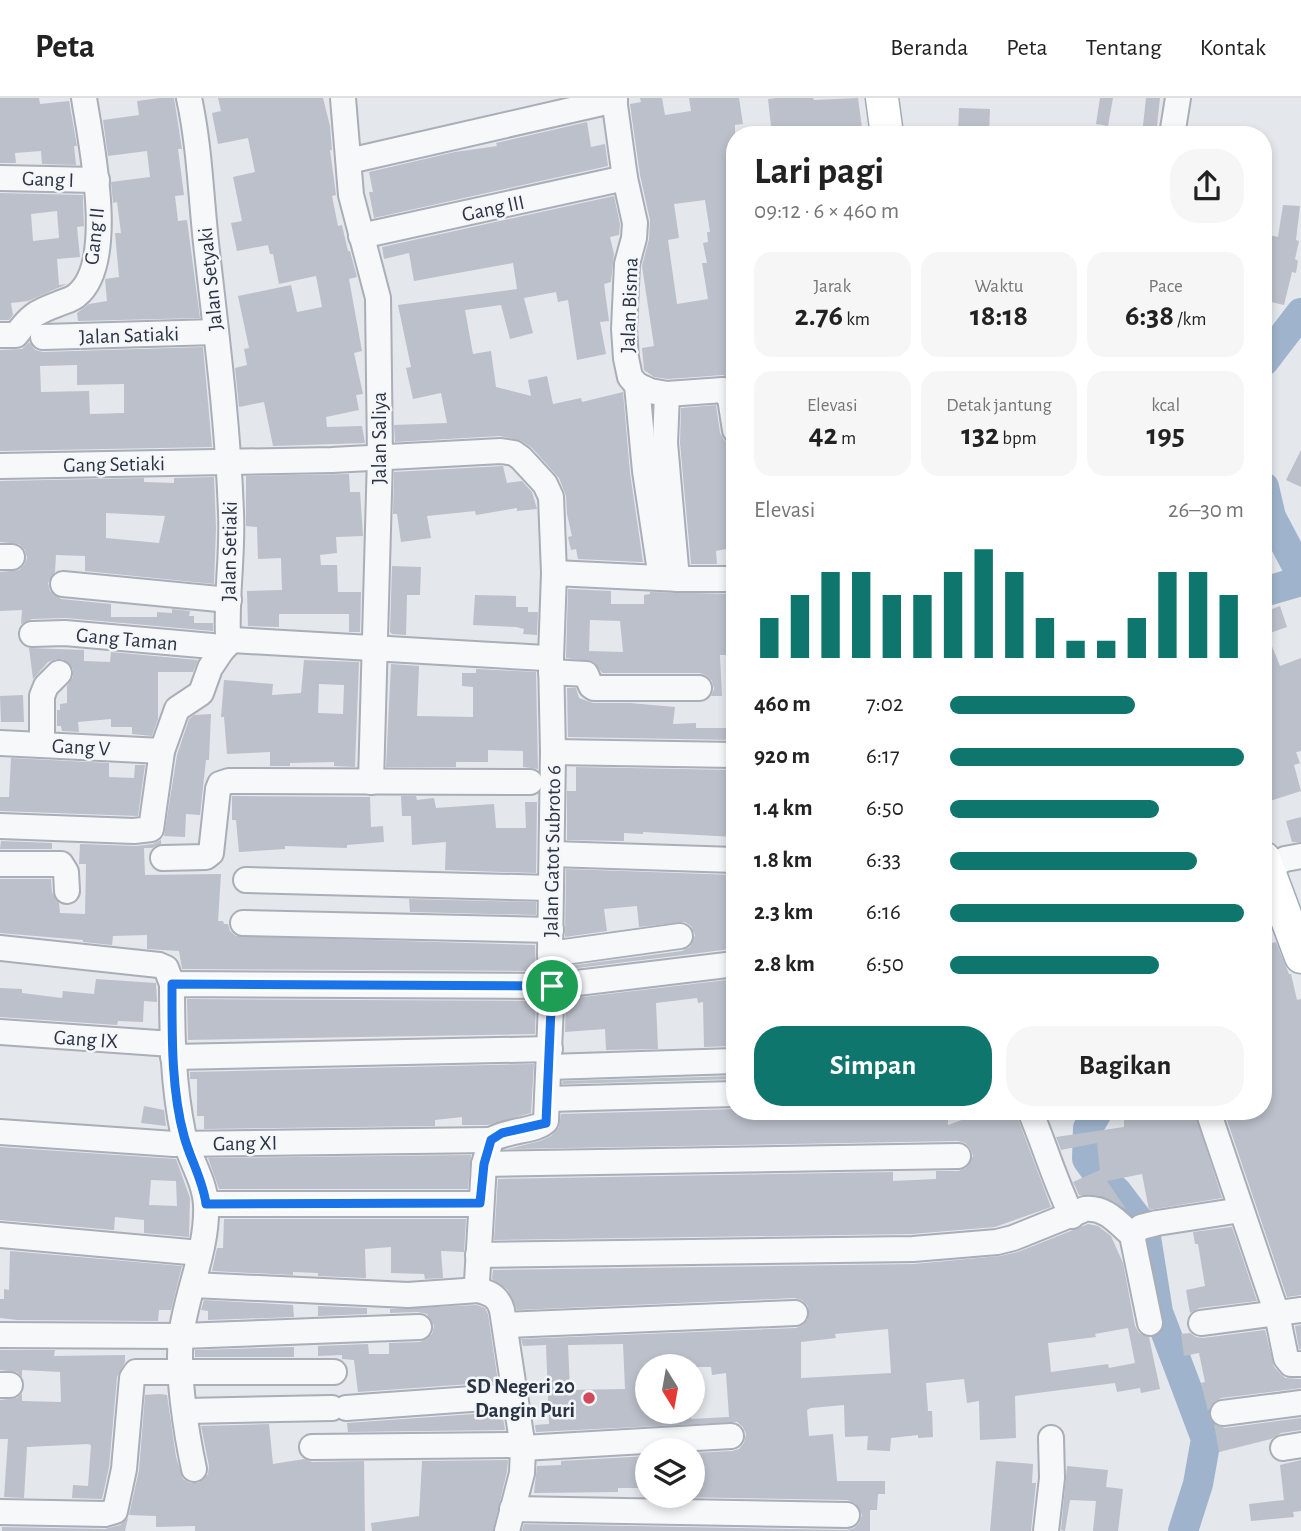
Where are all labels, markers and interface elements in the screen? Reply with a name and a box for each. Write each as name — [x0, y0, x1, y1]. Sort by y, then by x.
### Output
text: Peta — [35, 31, 95, 64]
text: Beranda — [890, 36, 968, 60]
text: Peta — [1006, 36, 1048, 60]
text: Tentang — [1086, 36, 1162, 60]
text: Kontak — [1200, 36, 1266, 60]
button: share — [1170, 149, 1244, 223]
text: Lari pagi — [754, 153, 884, 191]
street label: Gang I — [22, 168, 74, 191]
street label: Gang III — [460, 192, 526, 225]
text: 09:12 · 6 × 460 m — [754, 200, 899, 223]
street label: Gang II — [81, 206, 108, 266]
street label: Jalan Setyaki — [195, 226, 226, 332]
street label: Jalan Bisma — [617, 257, 642, 353]
text: Jarak — [814, 277, 851, 296]
text: Waktu — [974, 277, 1024, 296]
text: Pace — [1149, 277, 1183, 296]
text: 2.76 — [795, 301, 843, 331]
text: 18:18 — [970, 301, 1028, 331]
text: 6:38 — [1125, 301, 1174, 331]
text: km — [843, 310, 870, 329]
text: /km — [1174, 310, 1206, 329]
street label: Jalan Satiaki — [79, 323, 179, 348]
street label: Jalan Saliya — [369, 391, 390, 484]
text: Elevasi — [807, 396, 858, 415]
text: Detak jantung — [946, 396, 1052, 415]
text: kcal — [1151, 396, 1180, 415]
text: 42 — [809, 420, 838, 450]
text: 132 — [961, 420, 999, 450]
text: 195 — [1147, 420, 1185, 450]
text: m — [838, 429, 856, 448]
text: bpm — [999, 429, 1037, 448]
street label: Gang Setiaki — [63, 453, 165, 476]
text: Elevasi — [754, 499, 815, 522]
text: 26–30 m — [1168, 499, 1244, 522]
street label: Jalan Setiaki — [218, 501, 241, 601]
street label: Gang Taman — [75, 625, 179, 654]
text: 460 m — [754, 693, 811, 716]
text: 7:02 — [866, 693, 903, 716]
street label: Gang V — [51, 735, 111, 760]
text: 920 m — [754, 745, 810, 768]
text: 6:17 — [866, 745, 900, 768]
street label: Jalan Gatot Subroto 6 — [540, 765, 564, 937]
text: 1.4 km — [754, 797, 813, 820]
text: 6:50 — [866, 797, 904, 820]
text: 1.8 km — [754, 849, 812, 872]
text: 6:33 — [866, 849, 901, 872]
text: 2.3 km — [754, 901, 813, 924]
text: 6:16 — [866, 901, 901, 924]
text: 2.8 km — [754, 953, 815, 976]
text: 6:50 — [866, 953, 904, 976]
pin — [522, 956, 582, 1016]
icon: arrive — [533, 967, 571, 1005]
button: Simpan — [754, 1026, 992, 1106]
button: Bagikan — [1006, 1026, 1244, 1106]
street label: Gang IX — [53, 1027, 119, 1052]
street label: Gang XI — [213, 1132, 277, 1155]
north arrow — [635, 1354, 705, 1424]
map controls — [635, 1354, 705, 1508]
place label: SD Negeri 20 Dangin Puri — [467, 1376, 575, 1421]
marker: SD Negeri 20 Dangin Puri — [581, 1390, 597, 1406]
button: layers — [635, 1438, 705, 1508]

